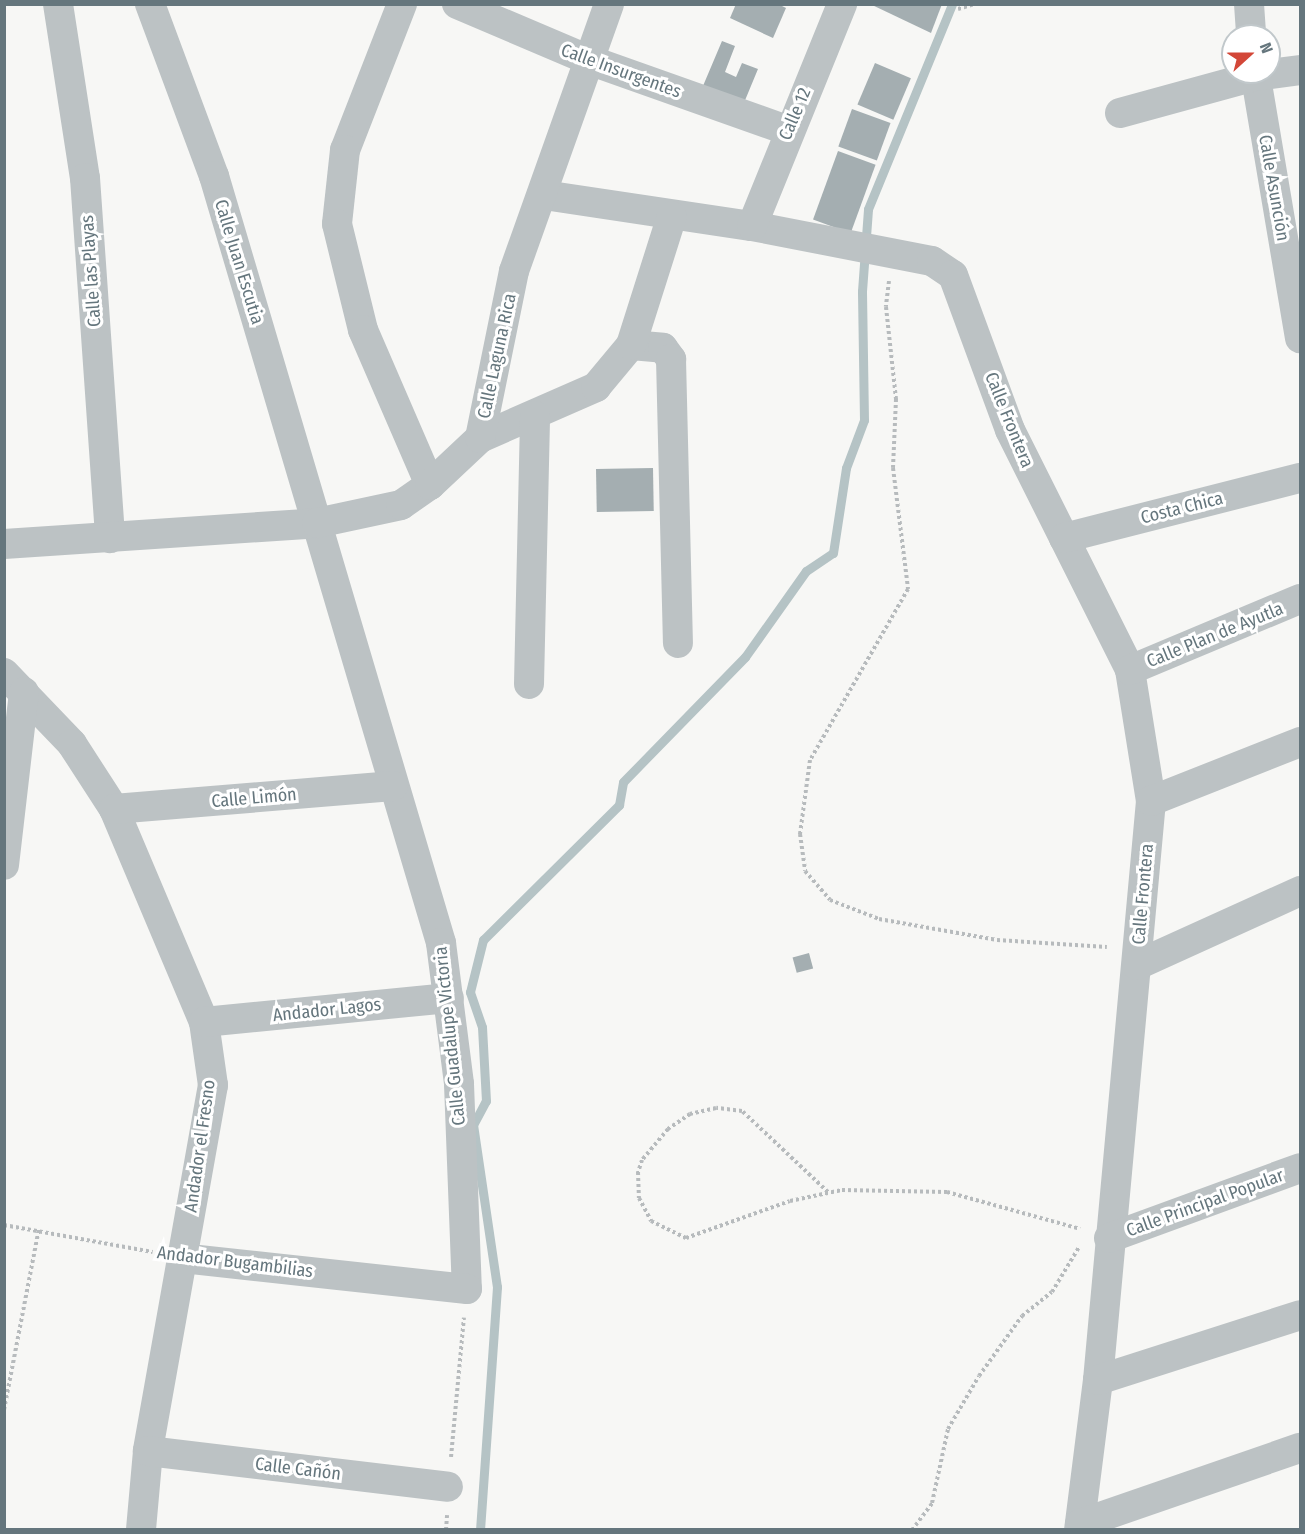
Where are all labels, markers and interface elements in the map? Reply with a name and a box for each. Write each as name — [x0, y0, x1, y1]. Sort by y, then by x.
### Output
north arrow — [1221, 24, 1281, 84]
street label: Calle Insurgentes — [558, 39, 684, 103]
text: N — [1256, 40, 1277, 56]
street label: Calle 12 — [774, 84, 816, 144]
street label: Calle Asunción — [1254, 133, 1294, 243]
street label: Calle Juan Escutia — [210, 197, 268, 327]
street label: Calle las Playas — [76, 214, 106, 328]
street label: Calle Laguna Rica — [473, 291, 521, 421]
street label: Calle Frontera — [980, 369, 1038, 471]
street label: Costa Chica — [1139, 487, 1225, 529]
street label: Calle Plan de Ayutla — [1144, 598, 1286, 672]
street label: Calle Limón — [210, 784, 298, 812]
street label: Calle Frontera — [1128, 843, 1158, 945]
street label: Calle Guadalupe Victoria — [430, 945, 470, 1127]
street label: Andador Lagos — [272, 994, 382, 1026]
street label: Andador el Fresno — [180, 1078, 220, 1214]
street label: Calle Principal Popular — [1123, 1164, 1287, 1242]
street label: Andador Bugambilias — [156, 1242, 314, 1282]
street label: Calle Cañón — [254, 1453, 342, 1485]

